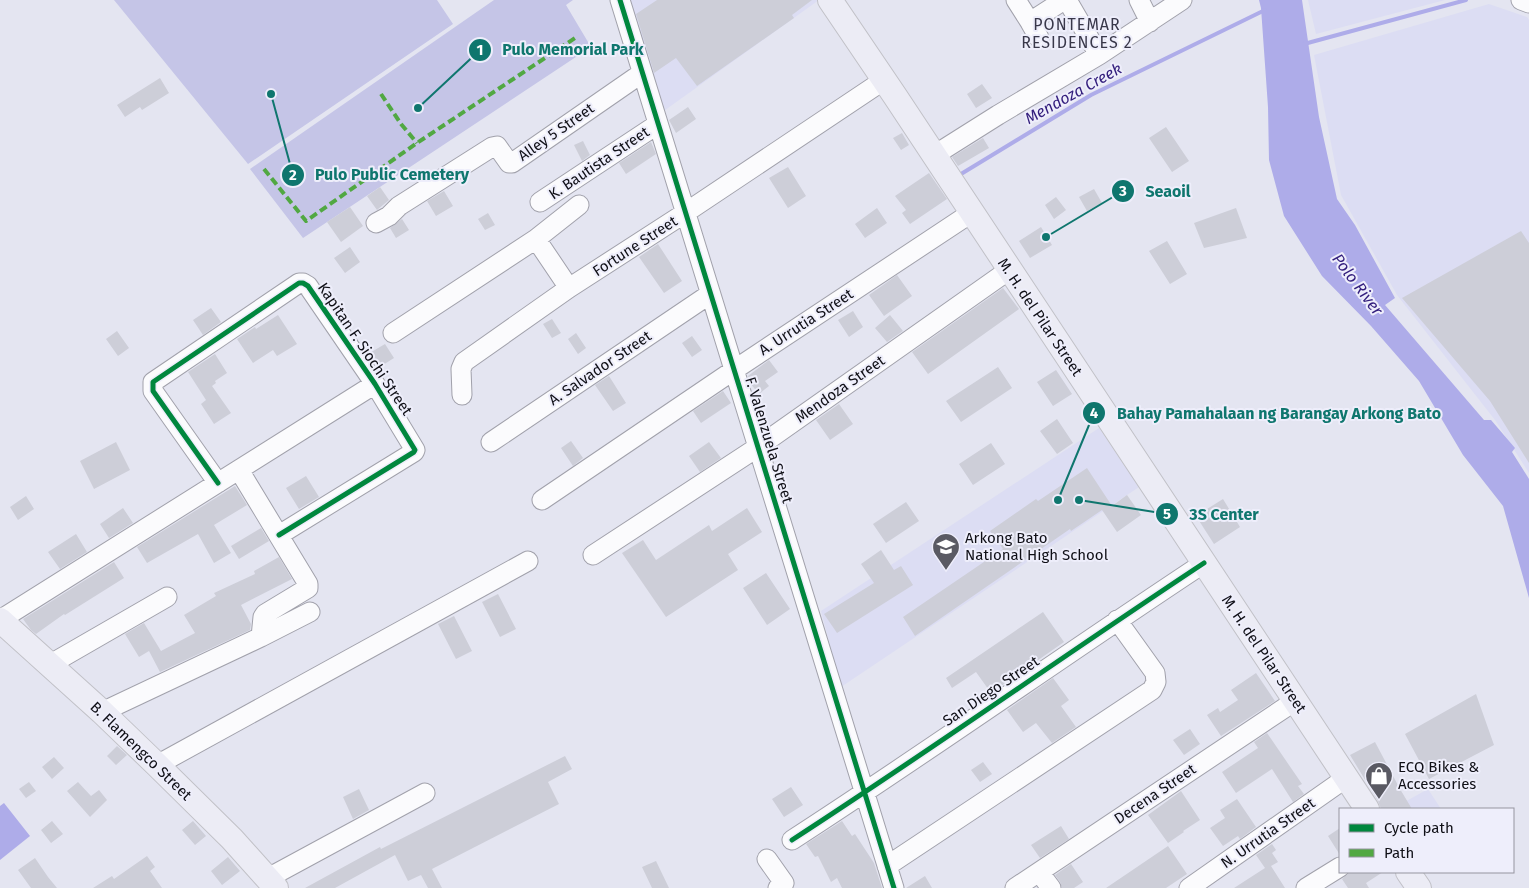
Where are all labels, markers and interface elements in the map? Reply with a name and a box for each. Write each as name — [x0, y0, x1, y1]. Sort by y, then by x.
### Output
district label: PONTEMAR RESIDENCES 2 — [1021, 15, 1133, 52]
callout: Pulo Memorial Park — [467, 34, 654, 65]
text: Pulo Memorial Park — [502, 40, 644, 59]
text: 1 — [477, 41, 483, 59]
water label: Mendoza Creek — [1021, 59, 1125, 128]
street label: Alley 5 Street — [514, 99, 598, 165]
street label: K. Bautista Street — [545, 122, 653, 203]
callout: Pulo Public Cemetery — [280, 159, 479, 190]
text: Pulo Public Cemetery — [315, 165, 470, 184]
text: 2 — [289, 166, 297, 184]
callout: Seaoil — [1111, 176, 1201, 207]
text: 3 — [1118, 182, 1127, 200]
text: Seaoil — [1145, 182, 1191, 201]
street label: Fortune Street — [589, 212, 681, 280]
water label: Polo River — [1328, 250, 1387, 319]
street label: M. H. del Pilar Street — [994, 255, 1086, 380]
street label: Kapitan F. Siochi Street — [314, 279, 416, 419]
street label: A. Urrutia Street — [755, 284, 857, 359]
street label: A. Salvador Street — [545, 327, 655, 409]
street label: Mendoza Street — [792, 351, 889, 427]
street label: F. Valenzuela Street — [741, 375, 797, 506]
callout: Bahay Pamahalaan ng Barangay Arkong Bato — [1082, 398, 1451, 429]
text: 4 — [1090, 404, 1099, 422]
text: Bahay Pamahalaan ng Barangay Arkong Bato — [1117, 404, 1441, 423]
callout: 3S Center — [1154, 498, 1269, 529]
text: 5 — [1163, 505, 1171, 523]
text: 3S Center — [1188, 505, 1259, 524]
place label: Arkong Bato National High School — [965, 529, 1109, 564]
school or university icon: Arkong Bato National High School — [931, 532, 961, 571]
street label: M. H. del Pilar Street — [1218, 592, 1310, 717]
street label: San Diego Street — [939, 652, 1043, 730]
street label: B. Flamengco Street — [87, 698, 196, 804]
place label: ECQ Bikes & Accessories — [1398, 758, 1479, 793]
street label: Decena Street — [1111, 760, 1200, 828]
shop icon: ECQ Bikes & Accessories — [1364, 761, 1394, 800]
street label: N. Urrutia Street — [1218, 794, 1319, 872]
legend — [1339, 808, 1514, 873]
text: Cycle path — [1384, 819, 1454, 837]
text: Path — [1384, 844, 1414, 862]

